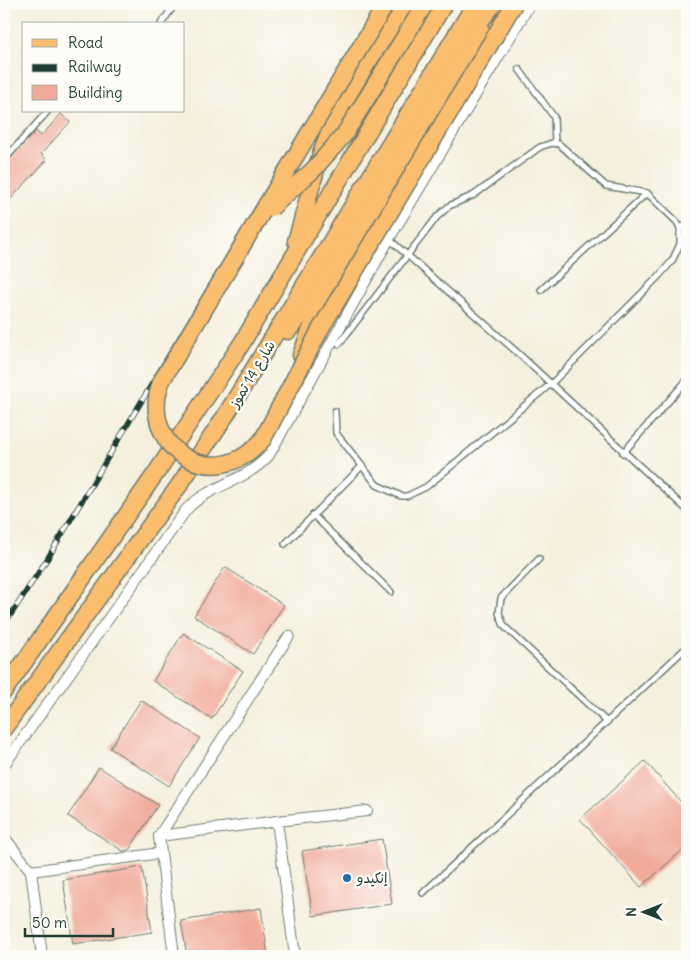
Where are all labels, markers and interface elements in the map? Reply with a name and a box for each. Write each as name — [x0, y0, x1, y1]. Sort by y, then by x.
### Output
legend — [22, 22, 185, 112]
text: Road — [68, 33, 103, 52]
text: Railway — [68, 57, 122, 76]
text: Building — [68, 83, 123, 102]
street label: شارع 14 تموز — [224, 337, 280, 412]
place label: إنكيدو — [356, 869, 388, 887]
marker: إنكيدو — [341, 872, 353, 884]
north arrow — [618, 888, 668, 938]
scale bar — [25, 905, 112, 937]
text: N — [622, 907, 640, 917]
text: 50 m — [32, 913, 67, 932]

